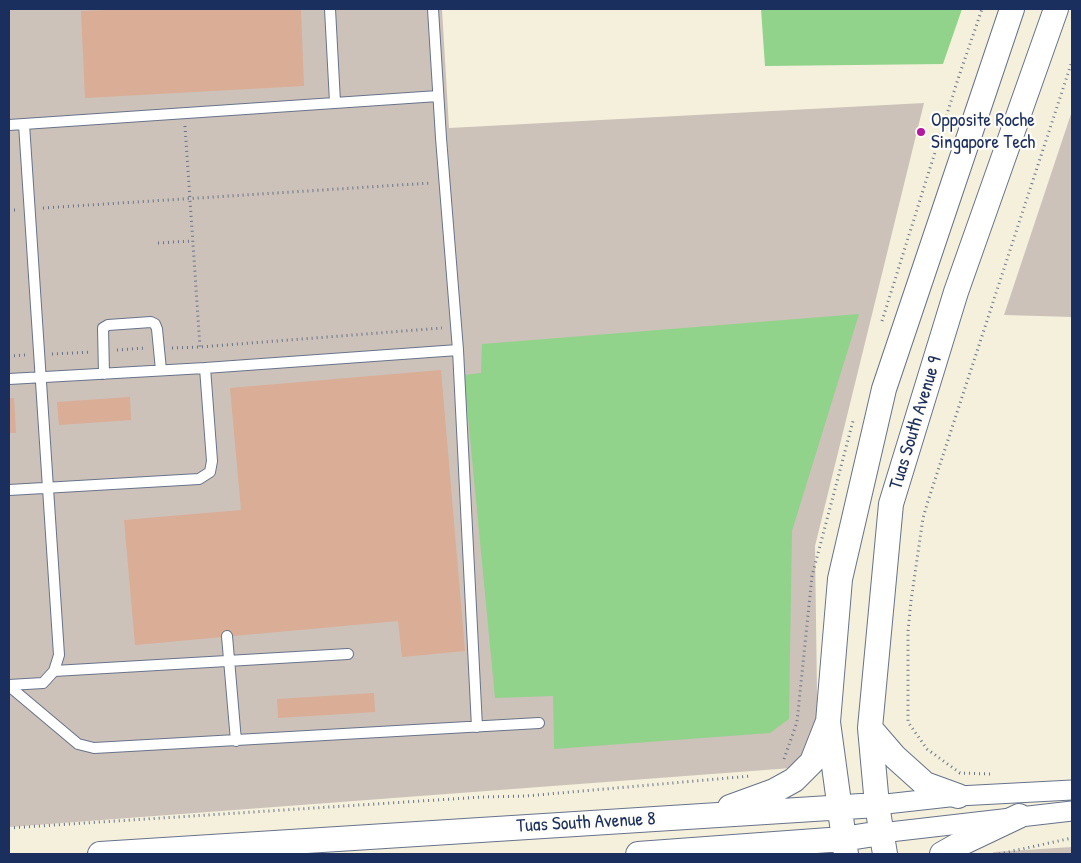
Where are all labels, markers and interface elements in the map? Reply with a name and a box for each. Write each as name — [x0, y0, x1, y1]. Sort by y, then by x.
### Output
place label: Opposite Roche Singapore Tech — [931, 110, 1035, 154]
marker: Opposite Roche Singapore Tech — [915, 126, 927, 138]
street label: Tuas South Avenue 9 — [885, 354, 947, 492]
street label: Tuas South Avenue 8 — [516, 808, 656, 838]

